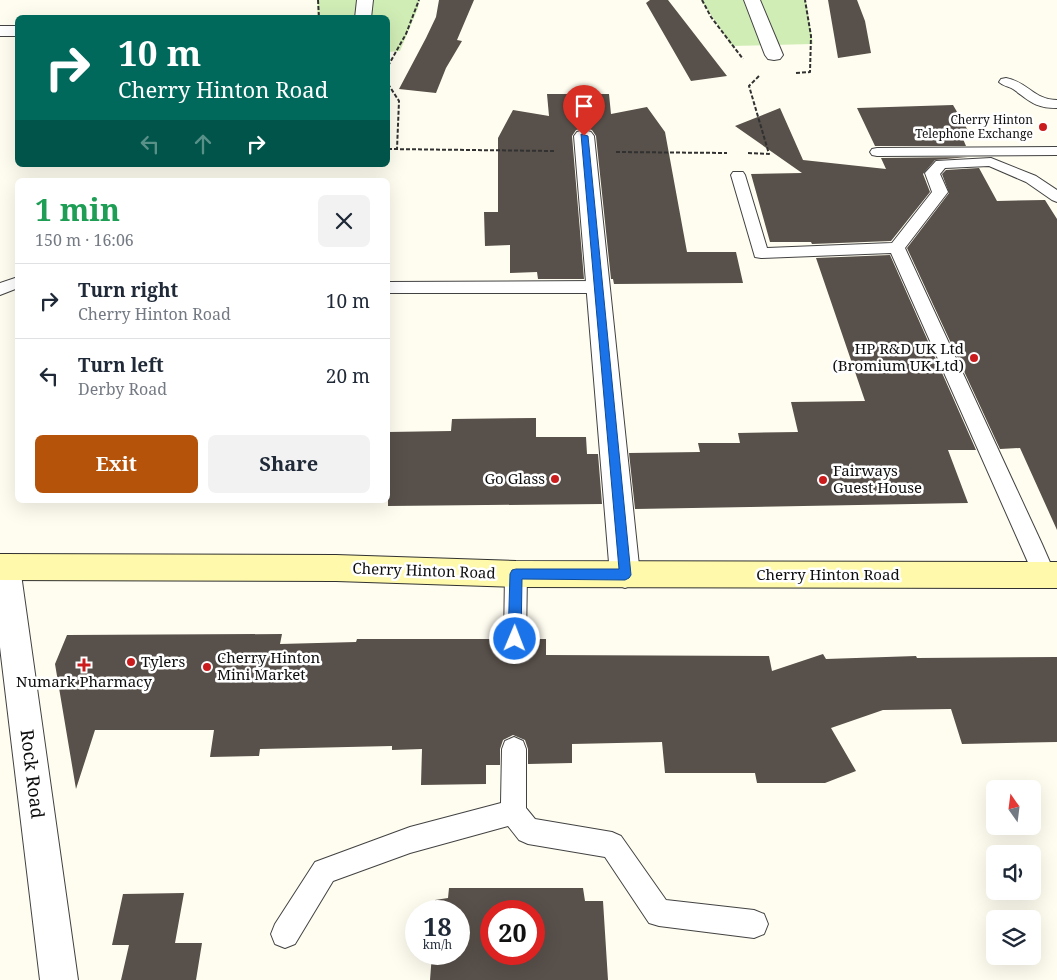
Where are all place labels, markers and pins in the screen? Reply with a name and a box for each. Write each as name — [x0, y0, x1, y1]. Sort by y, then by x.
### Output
pin — [563, 85, 605, 136]
place label: Cherry Hinton Telephone Exchange — [915, 111, 1033, 142]
marker: Cherry Hinton Telephone Exchange — [1037, 121, 1049, 133]
place label: HP R&D UK Ltd (Bromium UK Ltd) — [833, 338, 964, 375]
marker: HP R&D UK Ltd (Bromium UK Ltd) — [968, 352, 980, 364]
place label: Fairways Guest House — [833, 460, 922, 497]
place label: Go Glass — [484, 468, 545, 488]
marker: Go Glass — [549, 473, 561, 485]
marker: Fairways Guest House — [817, 474, 829, 486]
place label: Cherry Hinton Mini Market — [217, 647, 321, 684]
place label: Tylers — [141, 651, 185, 671]
marker: Tylers — [125, 656, 137, 668]
marker: Numark Pharmacy — [78, 659, 90, 671]
marker: Cherry Hinton Mini Market — [201, 661, 213, 673]
place label: Numark Pharmacy — [16, 671, 152, 691]

